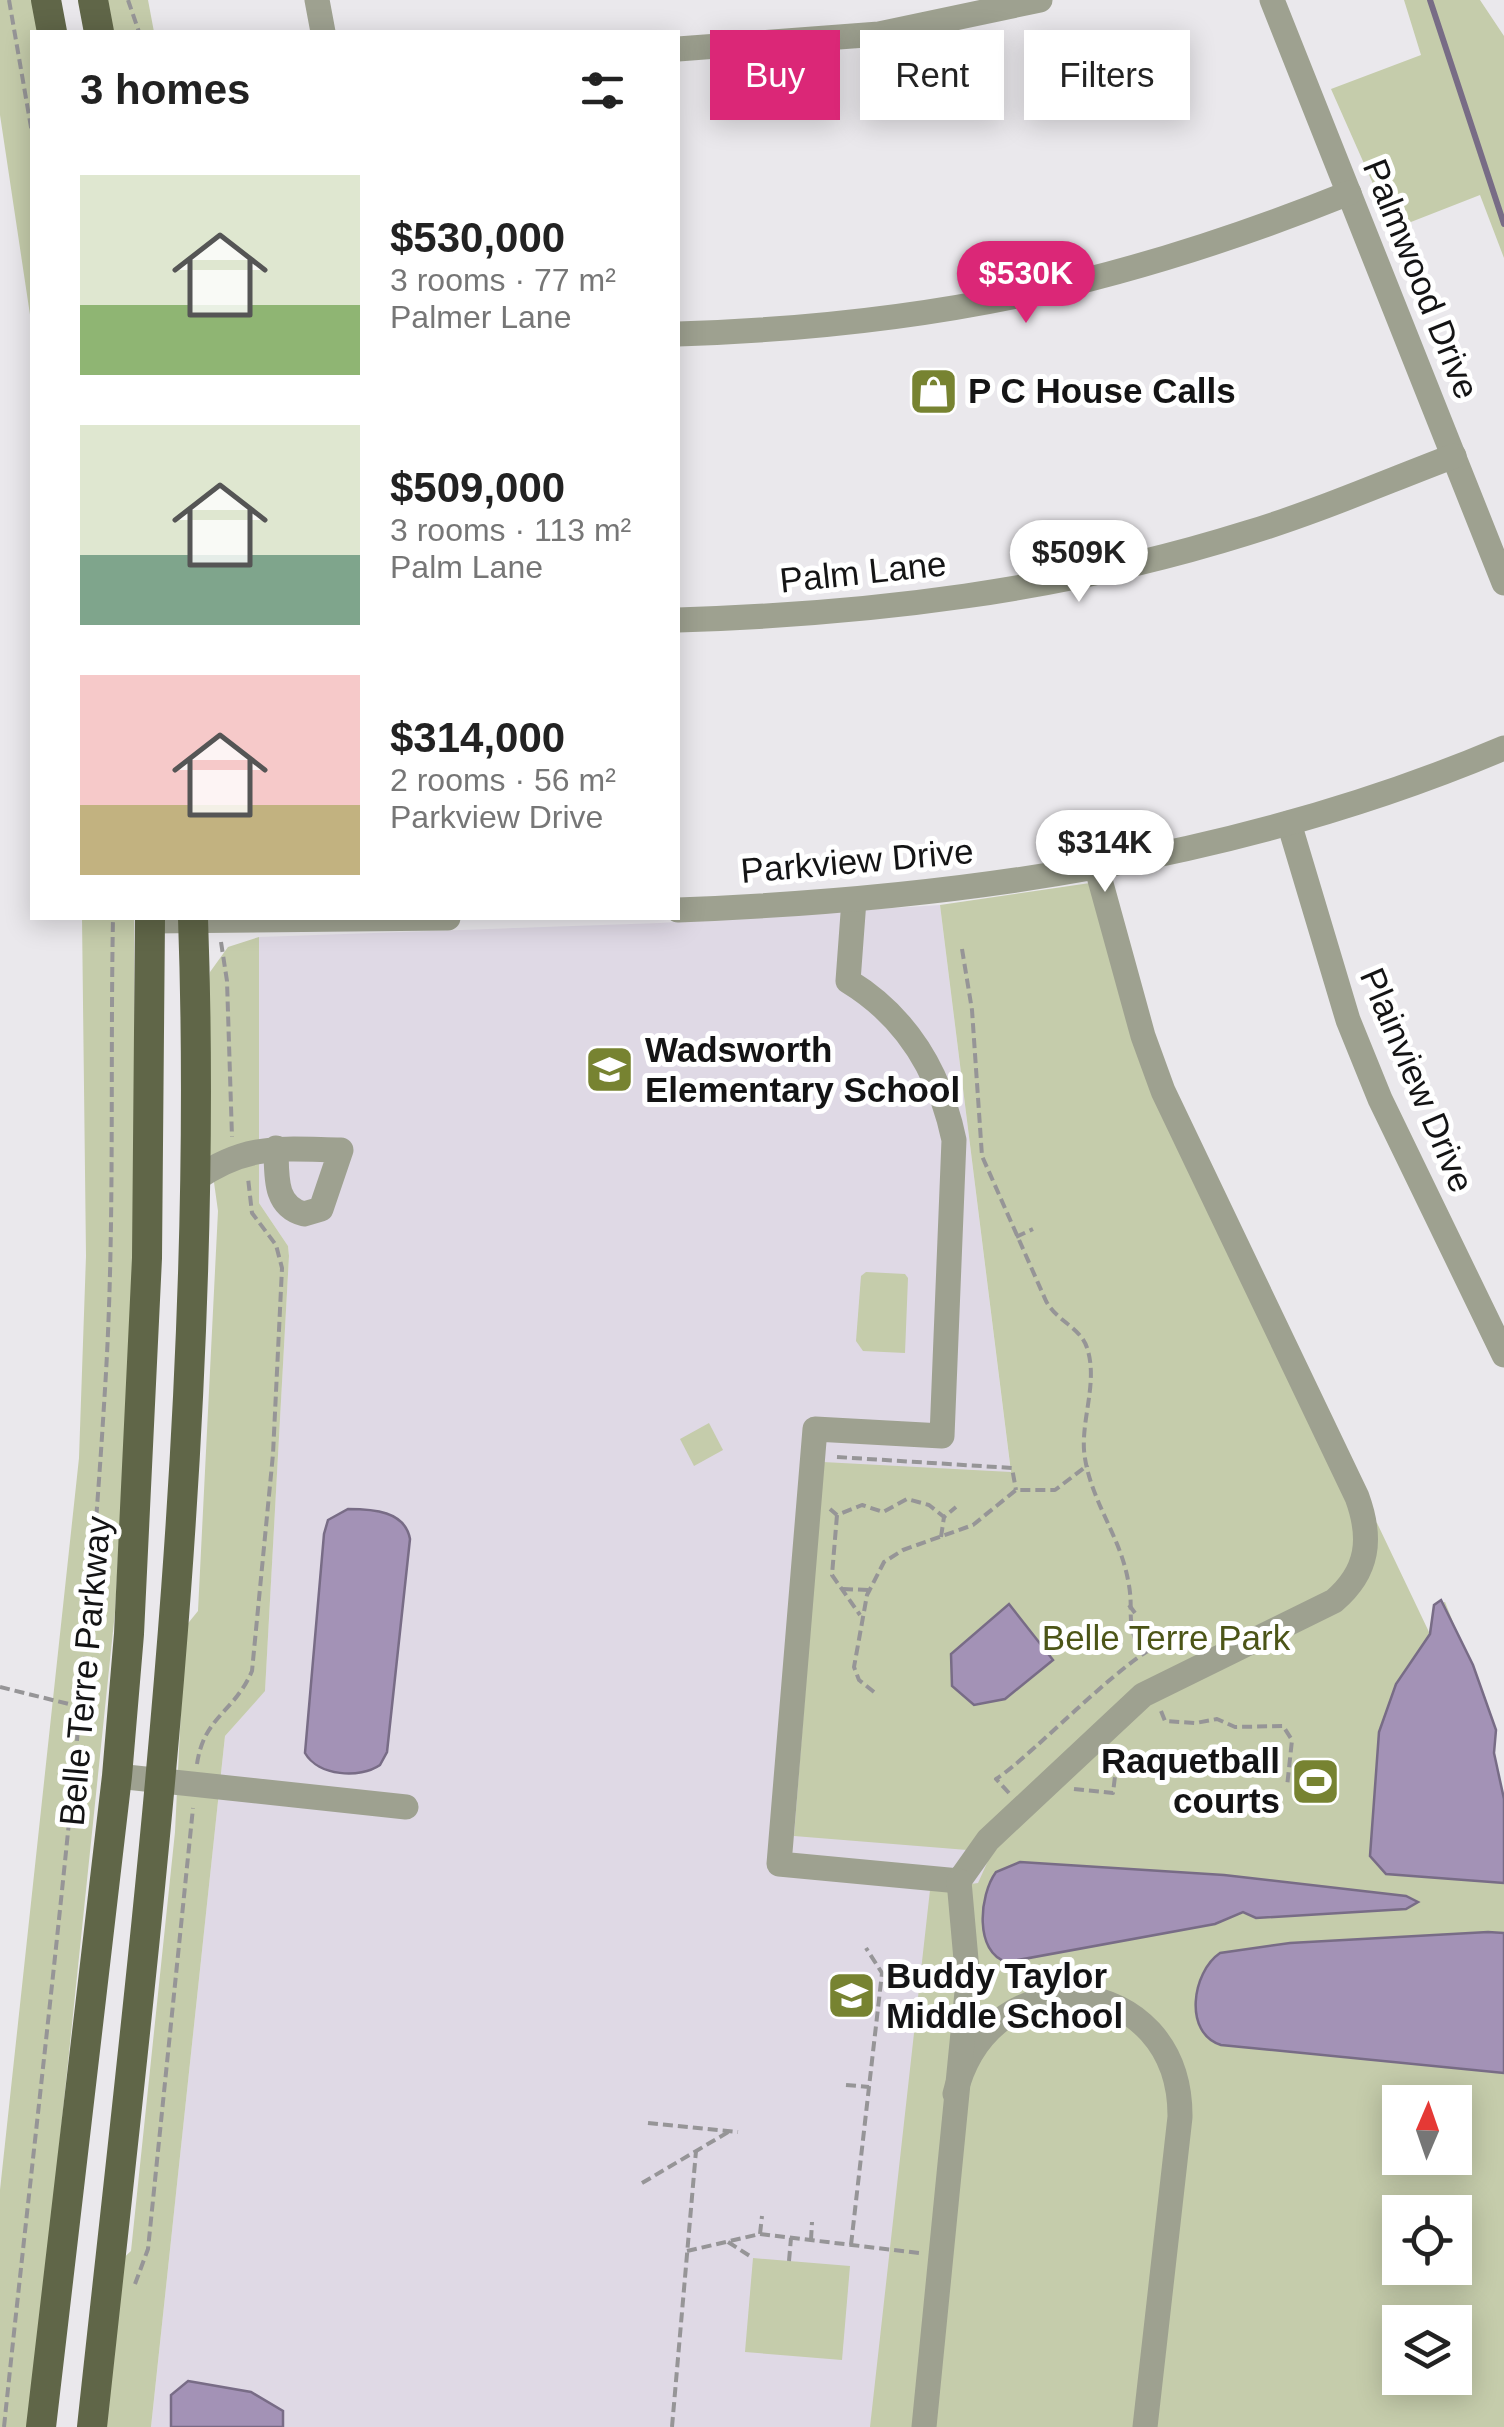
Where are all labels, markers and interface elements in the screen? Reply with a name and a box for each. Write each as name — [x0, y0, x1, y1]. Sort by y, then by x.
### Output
chip: Buy — [710, 30, 840, 120]
chip: Rent — [860, 30, 1004, 120]
chip: Filters — [1024, 30, 1190, 120]
icon: filters — [575, 63, 630, 118]
text: 3 homes — [80, 66, 250, 113]
street label: Palmwood Drive — [1356, 153, 1487, 404]
text: $530,000 — [390, 214, 565, 261]
icon: home — [160, 215, 280, 335]
pin: $530K — [956, 241, 1096, 326]
text: $530K — [979, 255, 1073, 291]
text: 3 rooms · 77 m² — [390, 262, 616, 298]
text: Palmer Lane — [390, 299, 571, 335]
shop icon: P C House Calls — [907, 365, 959, 417]
place label: P C House Calls — [968, 371, 1236, 410]
text: $509,000 — [390, 464, 565, 511]
icon: home — [160, 465, 280, 585]
text: 3 rooms · 113 m² — [390, 512, 631, 548]
pin: $509K — [1009, 520, 1149, 605]
text: $509K — [1032, 534, 1126, 570]
street label: Palm Lane — [778, 543, 948, 600]
text: Palm Lane — [390, 549, 543, 585]
text: $314,000 — [390, 714, 565, 761]
icon: home — [160, 715, 280, 835]
text: 2 rooms · 56 m² — [390, 762, 616, 798]
text: Parkview Drive — [390, 799, 603, 835]
pin: $314K — [1035, 810, 1175, 895]
text: $314K — [1058, 824, 1152, 860]
street label: Parkview Drive — [739, 831, 975, 890]
street label: Plainview Drive — [1353, 962, 1482, 1198]
place label: Wadsworth Elementary School — [645, 1030, 960, 1109]
school or university icon: Wadsworth Elementary School — [584, 1044, 636, 1096]
street label: Belle Terre Parkway — [52, 1514, 118, 1827]
park label: Belle Terre Park — [1042, 1618, 1291, 1657]
place label: Raquetball courts — [1101, 1741, 1280, 1820]
sports icon: Raquetball courts — [1289, 1755, 1341, 1807]
place label: Buddy Taylor Middle School — [886, 1956, 1123, 2035]
school or university icon: Buddy Taylor Middle School — [825, 1970, 877, 2022]
north arrow — [1382, 2085, 1472, 2175]
map controls — [1382, 2085, 1472, 2395]
button: locate — [1382, 2195, 1472, 2285]
button: layers — [1382, 2305, 1472, 2395]

